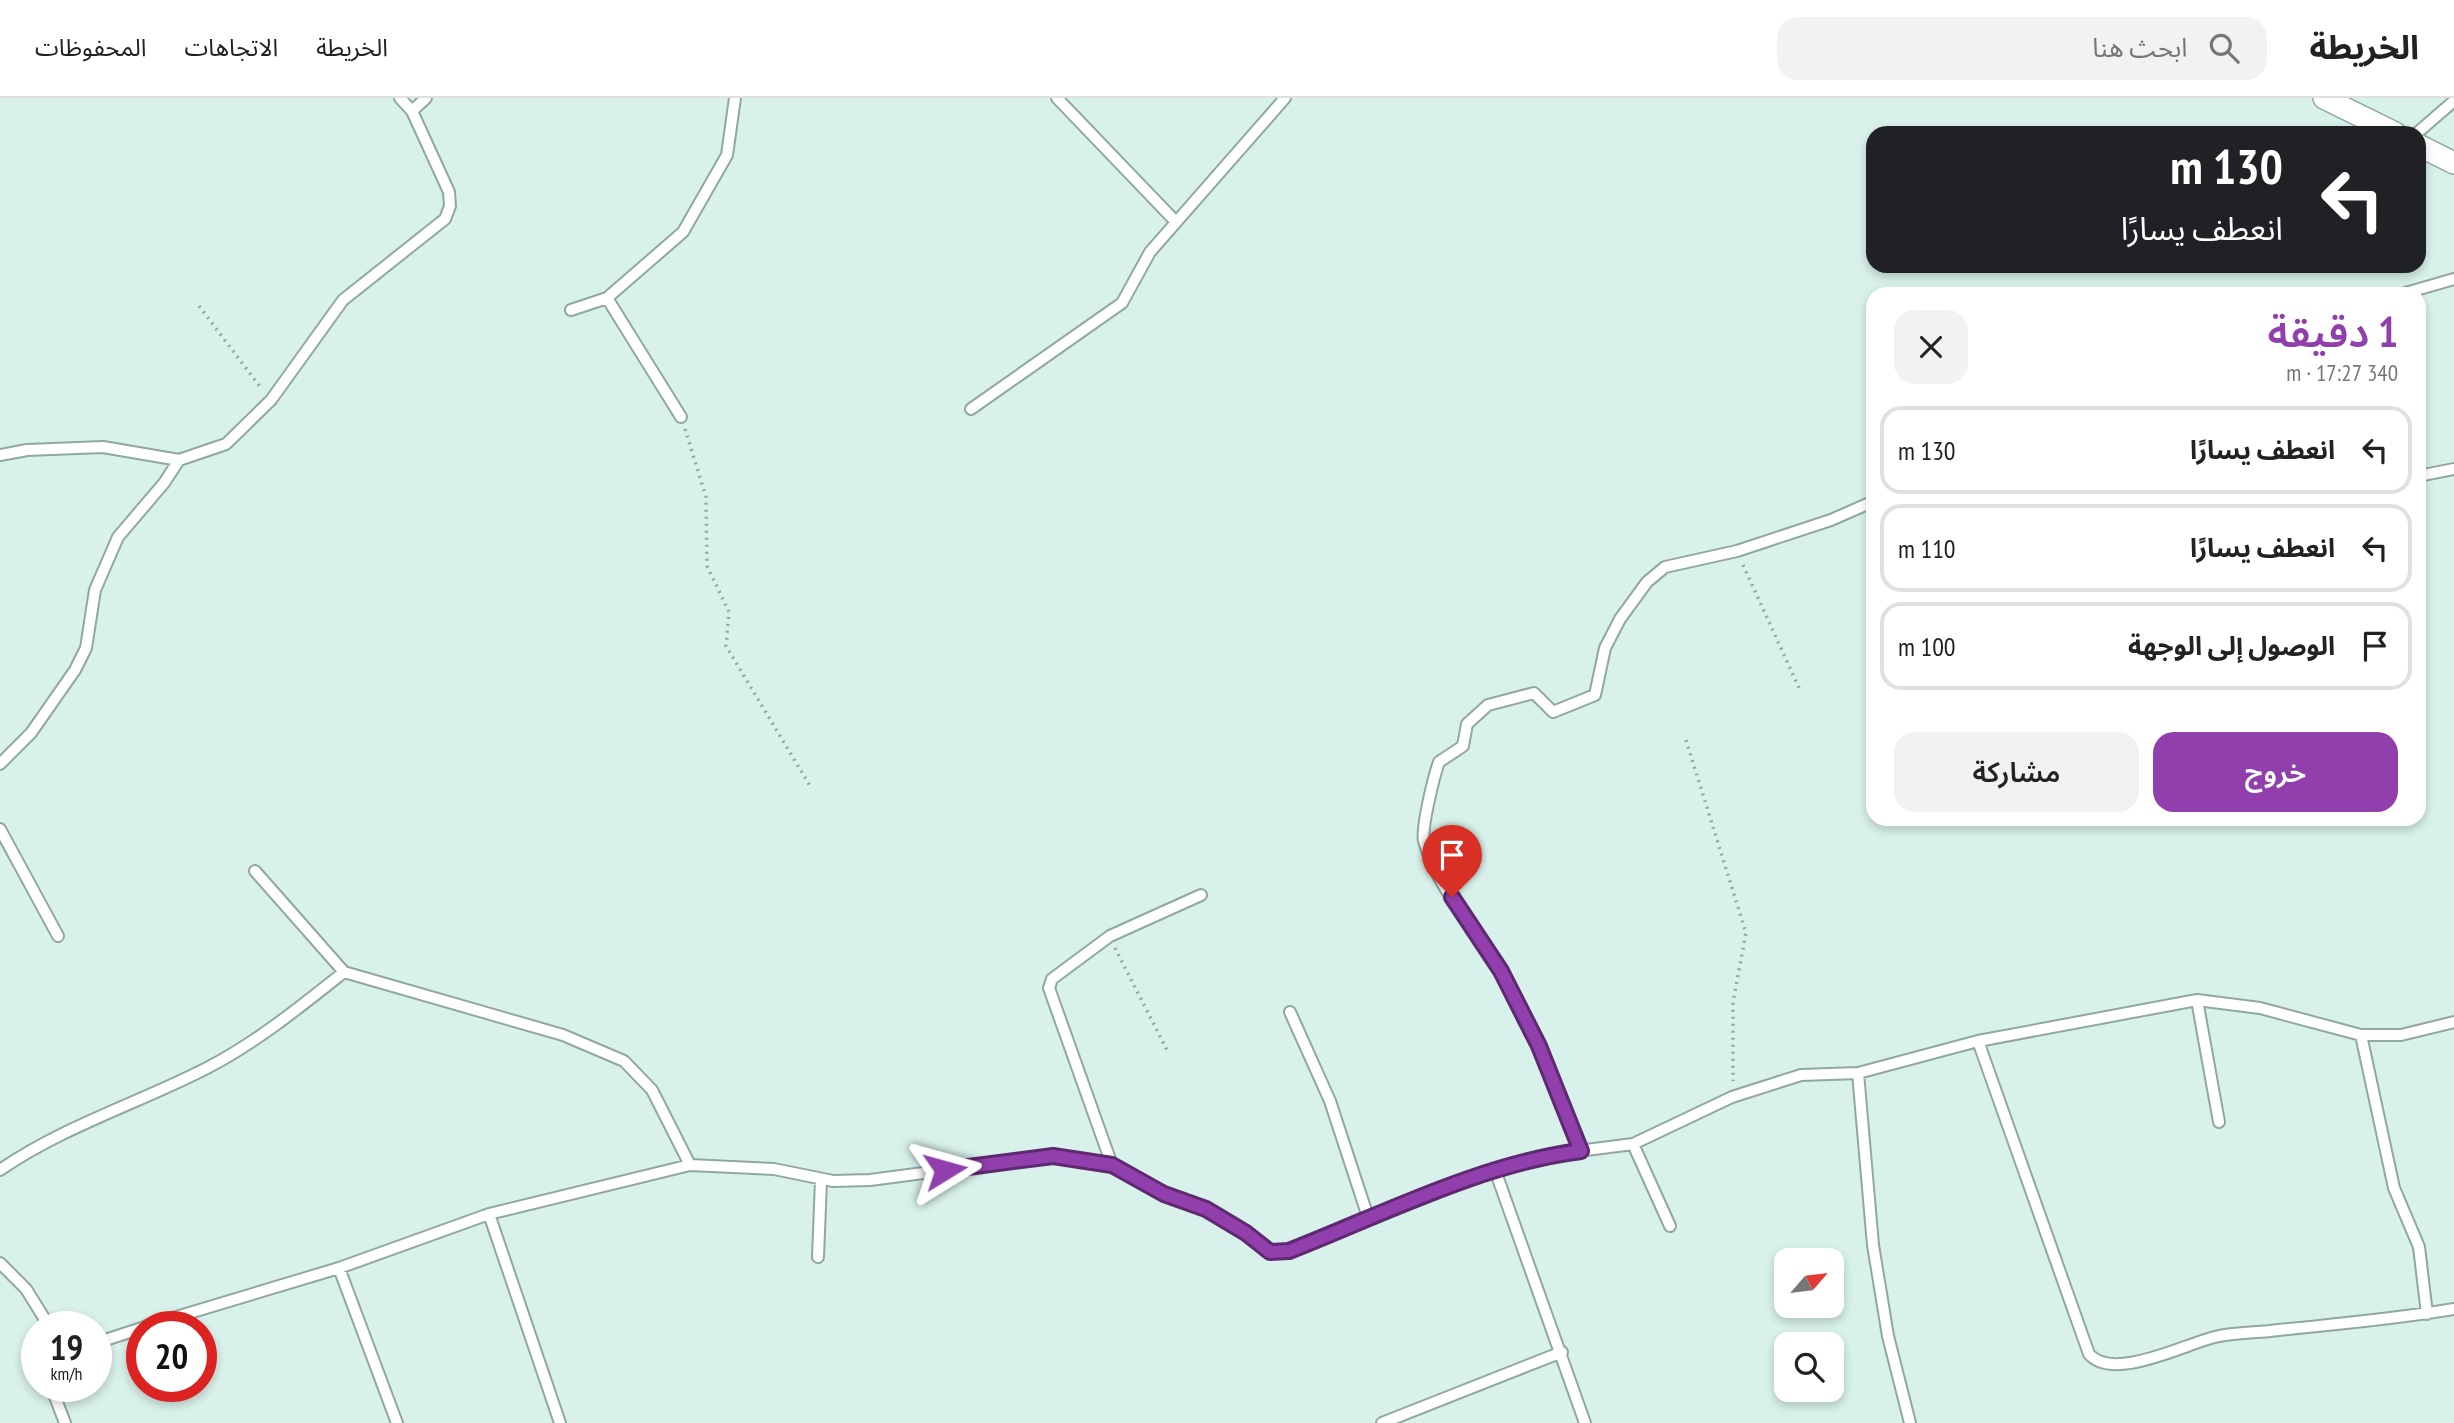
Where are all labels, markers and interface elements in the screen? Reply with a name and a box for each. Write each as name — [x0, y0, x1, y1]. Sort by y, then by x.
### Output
search box — [1777, 17, 2267, 80]
text: الخريطة — [2309, 25, 2419, 68]
icon: search — [2205, 29, 2243, 67]
text: ابحث هنا — [2092, 31, 2187, 64]
text: المحفوظات — [35, 32, 146, 63]
text: الاتجاهات — [184, 32, 278, 63]
text: الخريطة — [316, 32, 388, 63]
text: 130 m — [2170, 134, 2283, 198]
icon: left — [2307, 154, 2398, 245]
text: انعطف يسارًا — [2121, 207, 2283, 249]
text: 1 دقيقة — [2267, 304, 2398, 359]
button: close — [1894, 310, 1968, 384]
text: 340 m · 17:27 — [2286, 358, 2398, 387]
icon: left — [2356, 431, 2394, 469]
text: انعطف يسارًا — [2190, 433, 2335, 466]
text: 130 m — [1898, 434, 1956, 467]
icon: left — [2356, 529, 2394, 567]
text: انعطف يسارًا — [2190, 531, 2335, 564]
text: 110 m — [1898, 532, 1956, 565]
icon: arrive — [2356, 627, 2394, 665]
text: الوصول إلى الوجهة — [2128, 629, 2335, 662]
text: 100 m — [1898, 630, 1956, 663]
button: مشاركة — [1894, 732, 2139, 812]
button: خروج — [2153, 732, 2398, 812]
pin — [1422, 825, 1482, 897]
icon: arrive — [1433, 836, 1471, 874]
position arrow — [908, 1133, 982, 1207]
north arrow — [1774, 1248, 1844, 1318]
map controls — [1774, 1248, 1844, 1402]
speed limit sign: 20 — [126, 1311, 217, 1402]
text: 19 — [50, 1324, 83, 1370]
button: search — [1774, 1332, 1844, 1402]
text: km/h — [51, 1362, 82, 1385]

